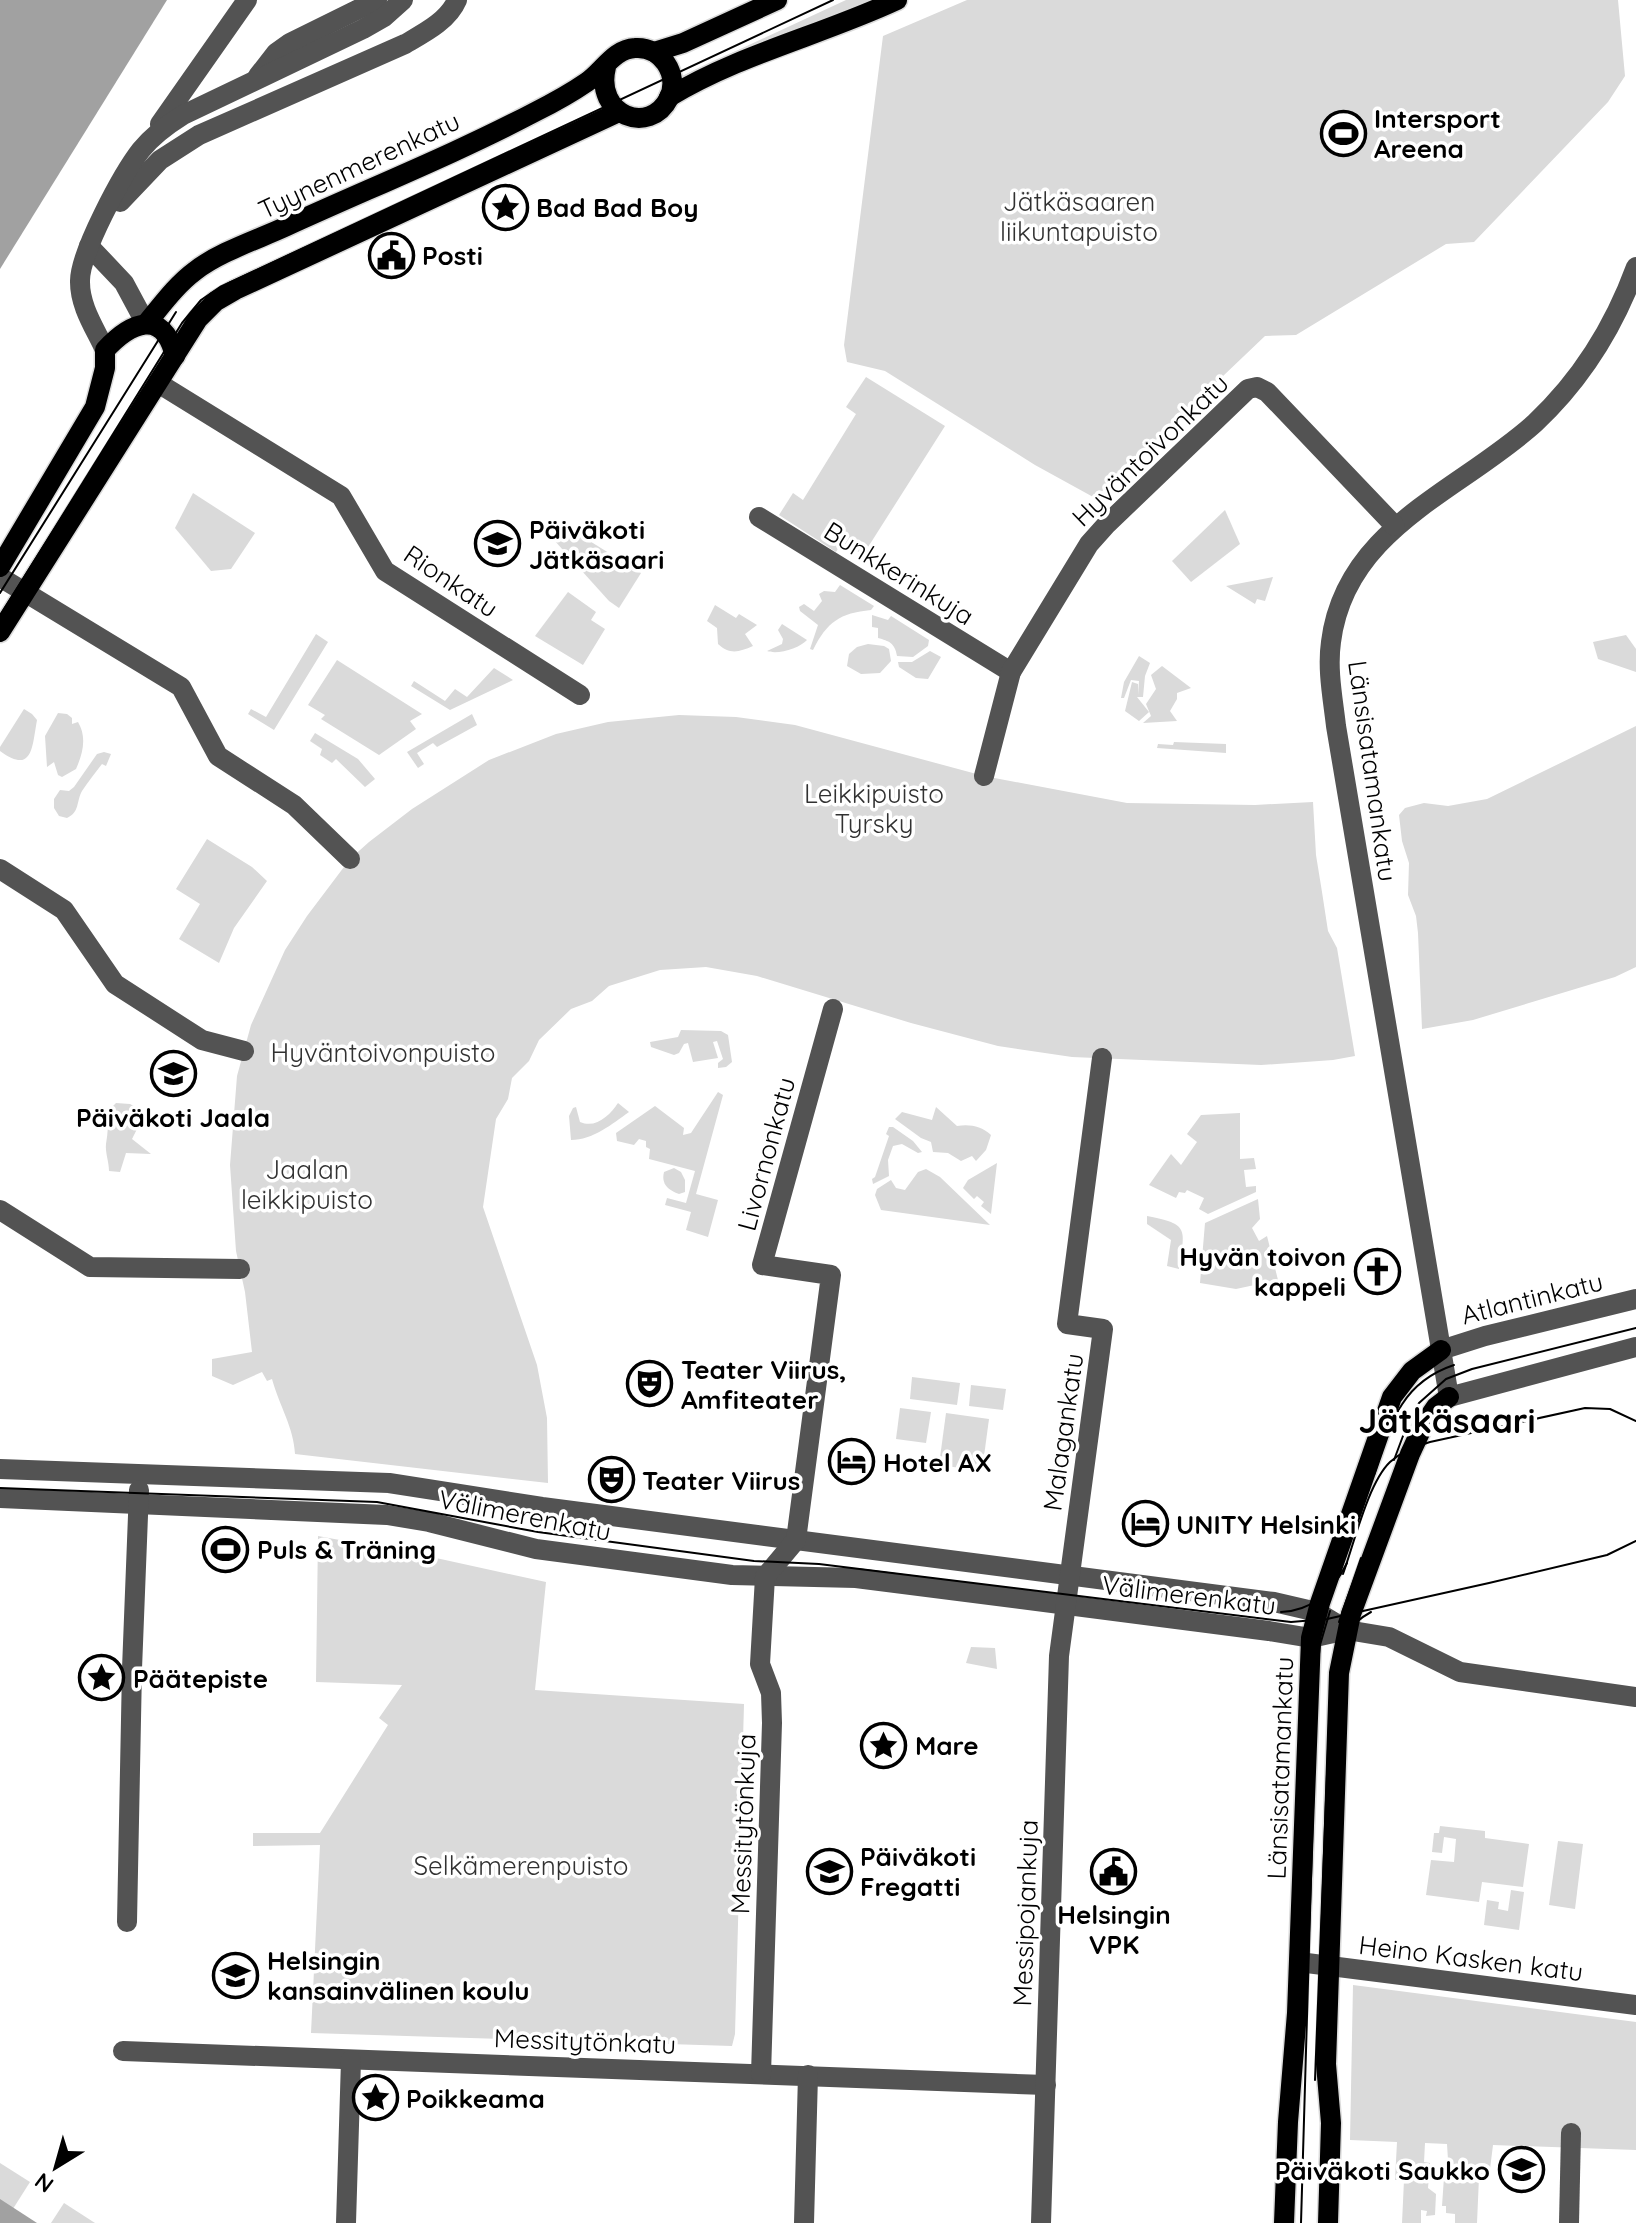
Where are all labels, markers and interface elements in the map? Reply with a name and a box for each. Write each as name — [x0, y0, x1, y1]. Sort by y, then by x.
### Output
place label: Intersport Areena — [1374, 102, 1501, 165]
street label: Tyynenmerenkatu — [253, 104, 465, 226]
sports icon: Intersport Areena — [1319, 109, 1367, 157]
place icon: Bad Bad Boy — [481, 183, 529, 231]
park label: Jätkäsaaren liikuntapuisto — [1000, 185, 1158, 248]
place label: Bad Bad Boy — [536, 191, 698, 224]
public building icon: Posti — [367, 231, 415, 279]
place label: Posti — [422, 239, 483, 272]
street label: Hyväntoivonkatu — [1065, 367, 1235, 533]
place label: Päiväkoti Jätkäsaari — [529, 513, 664, 576]
street label: Bunkkerinkuja — [818, 514, 980, 632]
school or university icon: Päiväkoti Jätkäsaari — [474, 520, 522, 568]
street label: Rionkatu — [397, 537, 505, 625]
street label: Länsisatamankatu — [1341, 658, 1405, 884]
park label: Leikkipuisto Tyrsky — [804, 777, 944, 840]
park label: Hyväntoivonpuisto — [271, 1036, 495, 1069]
school or university icon: Päiväkoti Jaala — [149, 1050, 197, 1098]
street label: Livornonkatu — [730, 1074, 802, 1234]
place label: Päiväkoti Jaala — [76, 1101, 270, 1134]
park label: Jaalan leikkipuisto — [241, 1153, 373, 1216]
place label: Hyvän toivon kappeli — [1179, 1240, 1346, 1303]
church icon: Hyvän toivon kappeli — [1353, 1247, 1401, 1295]
street label: Atlantinkatu — [1458, 1264, 1606, 1332]
street label: Malagankatu — [1036, 1351, 1090, 1513]
place label: Teater Viirus, Amfiteater — [681, 1353, 846, 1416]
theatre icon: Teater Viirus, Amfiteater — [626, 1360, 674, 1408]
district label: Jätkäsaari — [1358, 1399, 1536, 1442]
hotel icon: Hotel AX — [828, 1438, 876, 1486]
place label: Hotel AX — [883, 1446, 992, 1479]
theatre icon: Teater Viirus — [587, 1456, 635, 1504]
place label: Teater Viirus — [642, 1464, 800, 1497]
street label: Välimerenkatu — [436, 1482, 614, 1548]
hotel icon: UNITY Helsinki — [1121, 1500, 1169, 1548]
place label: UNITY Helsinki — [1176, 1508, 1356, 1541]
sports icon: Puls & Träning — [202, 1525, 250, 1573]
place label: Puls & Träning — [257, 1533, 436, 1566]
street label: Välimerenkatu — [1100, 1568, 1278, 1622]
place icon: Päätepiste — [78, 1654, 126, 1702]
street label: Länsisatamankatu — [1260, 1656, 1300, 1880]
place label: Päätepiste — [133, 1662, 268, 1695]
place icon: Mare — [860, 1721, 908, 1769]
place label: Mare — [915, 1729, 979, 1762]
street label: Messitytönkuja — [723, 1733, 763, 1915]
street label: Messipojankuja — [1005, 1819, 1045, 2007]
place label: Päiväkoti Fregatti — [860, 1840, 976, 1903]
school or university icon: Päiväkoti Fregatti — [805, 1847, 853, 1895]
public building icon: Helsingin VPK — [1090, 1847, 1138, 1895]
park label: Selkämerenpuisto — [413, 1849, 629, 1882]
place label: Helsingin VPK — [1057, 1898, 1171, 1961]
street label: Heino Kasken katu — [1357, 1928, 1585, 1988]
place label: Helsingin kansainvälinen koulu — [267, 1944, 530, 2007]
school or university icon: Helsingin kansainvälinen koulu — [212, 1951, 260, 1999]
street label: Messitytönkatu — [493, 2021, 677, 2061]
place icon: Poikkeama — [351, 2074, 399, 2122]
place label: Poikkeama — [406, 2082, 545, 2115]
north arrow — [16, 2127, 96, 2207]
school or university icon: Päiväkoti Saukko — [1497, 2146, 1545, 2194]
place label: Päiväkoti Saukko — [1275, 2154, 1490, 2187]
text: N — [29, 2167, 59, 2199]

